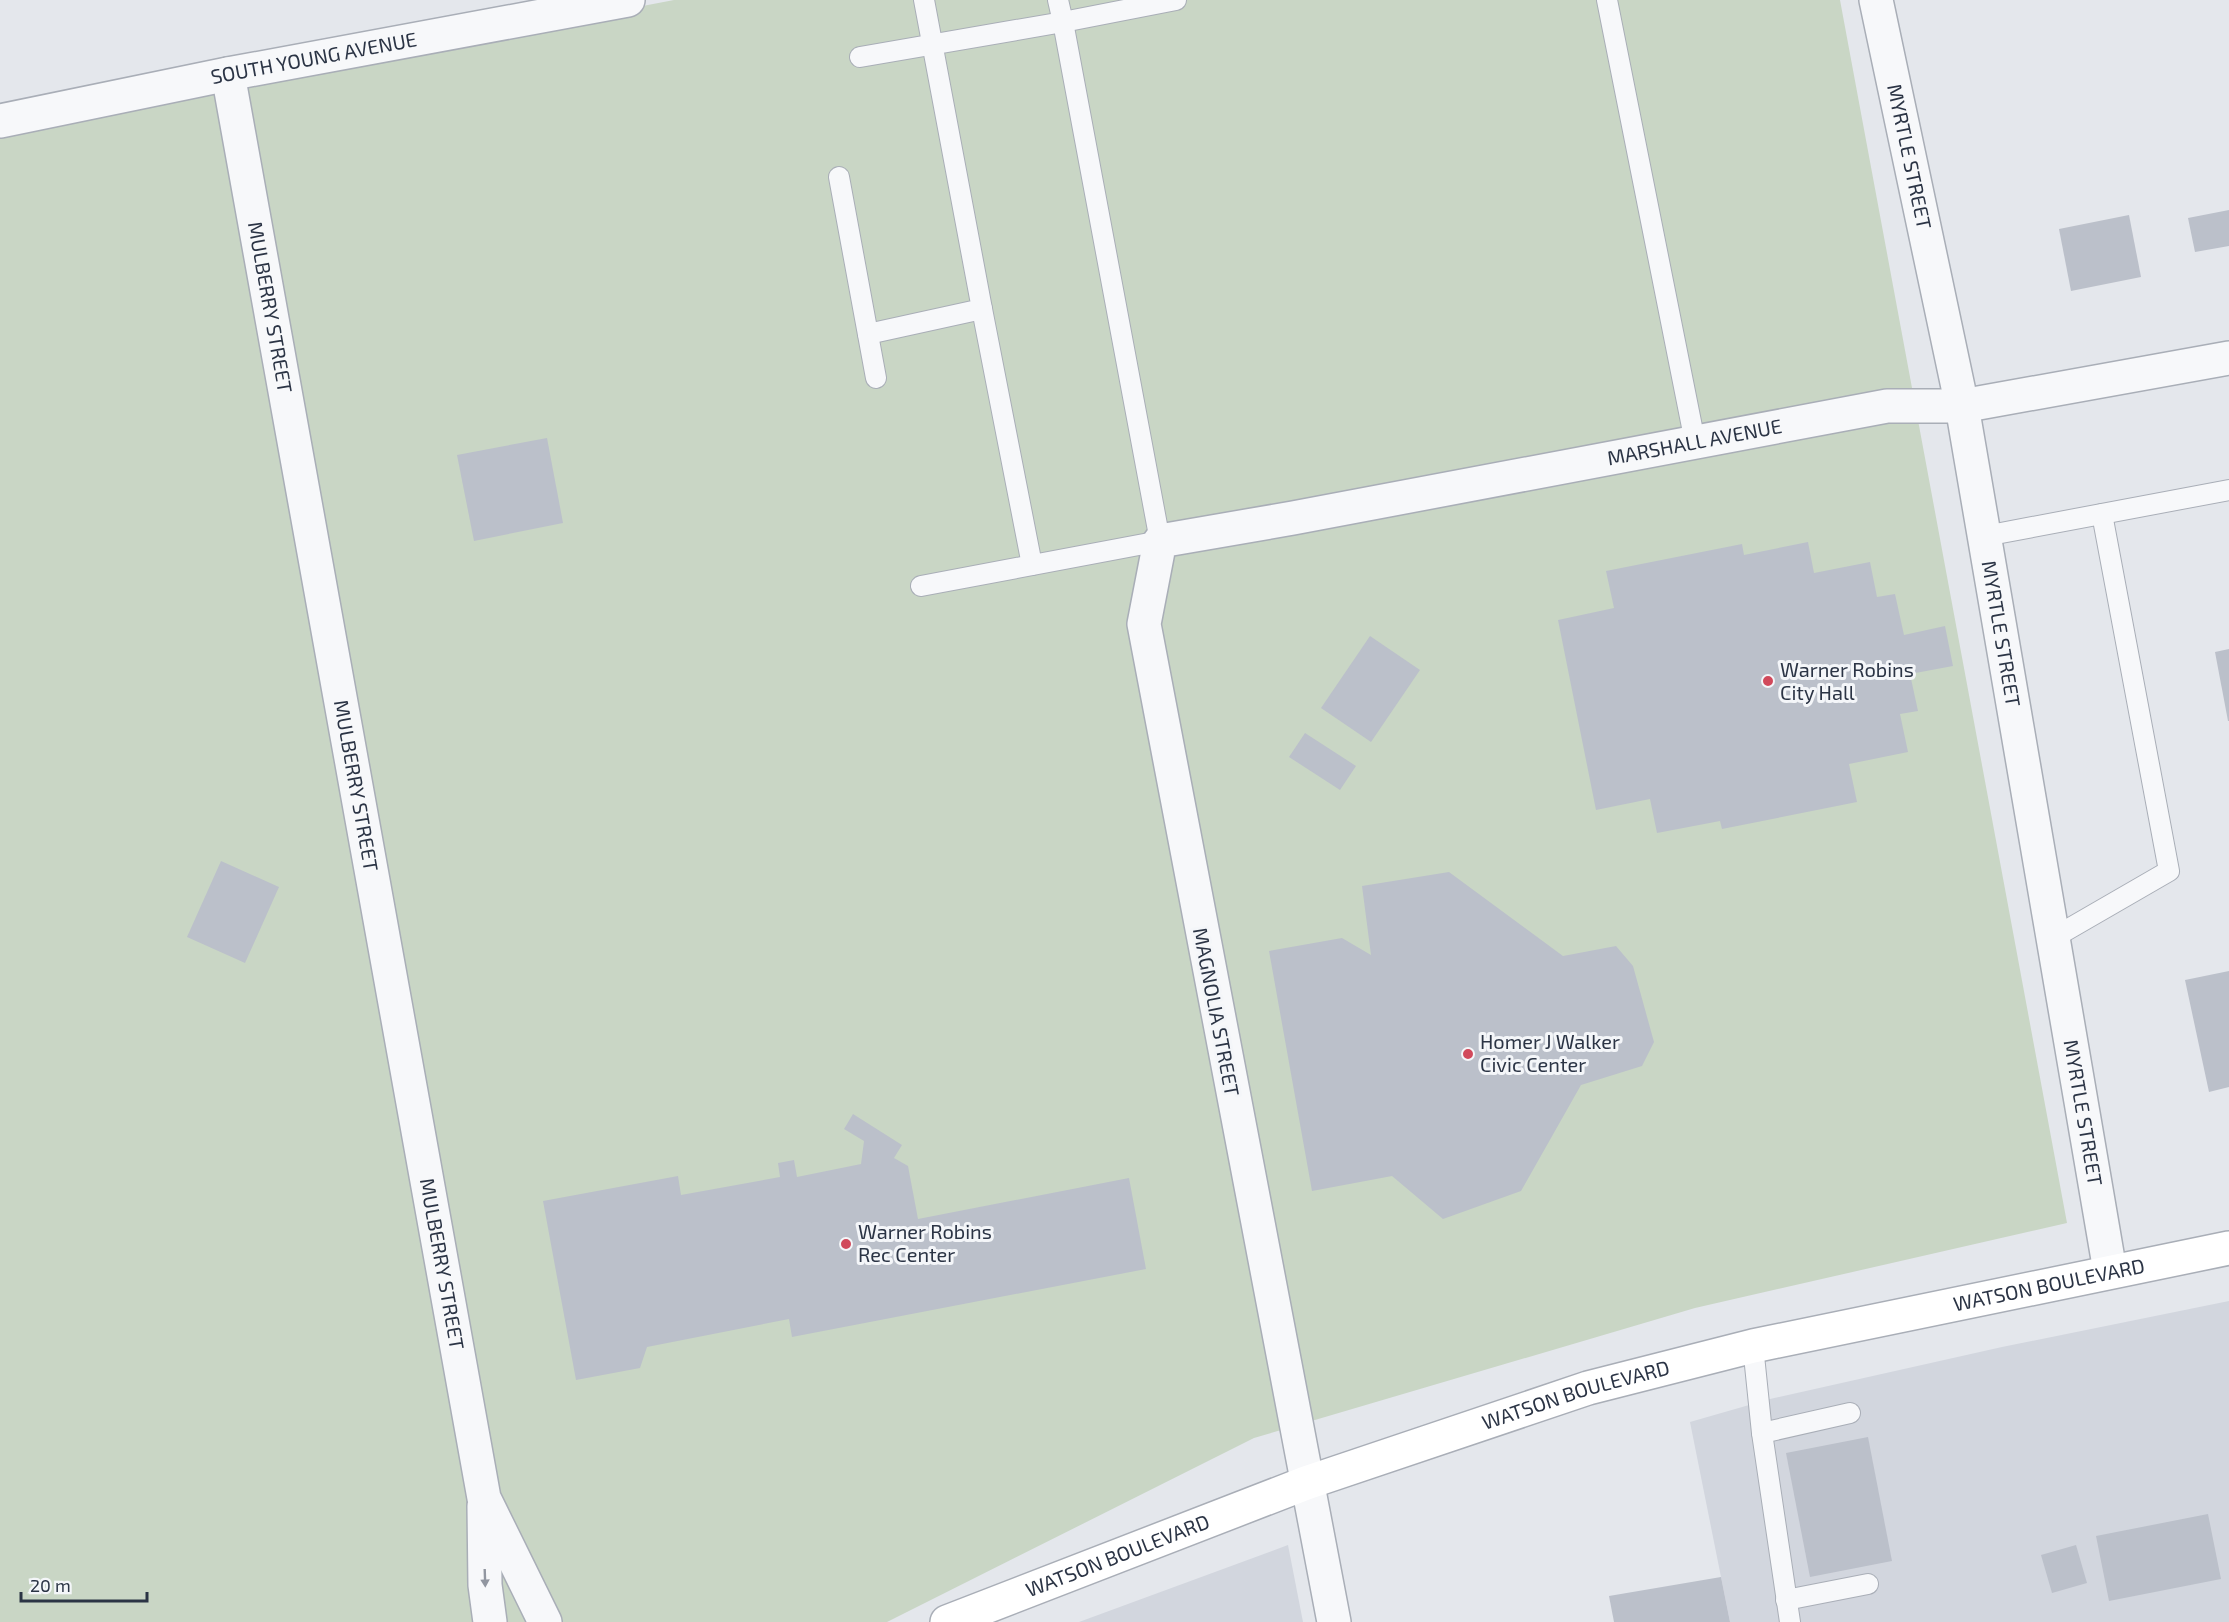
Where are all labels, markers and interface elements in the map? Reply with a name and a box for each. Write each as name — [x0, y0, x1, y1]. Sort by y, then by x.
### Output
street label: SOUTH YOUNG AVENUE — [208, 26, 419, 88]
street label: MYRTLE STREET — [1883, 82, 1937, 231]
street label: MULBERRY STREET — [244, 219, 298, 395]
street label: MARSHALL AVENUE — [1605, 413, 1784, 470]
street label: MYRTLE STREET — [1978, 559, 2026, 709]
place label: Warner Robins City Hall — [1780, 657, 1914, 704]
marker: Warner Robins City Hall — [1761, 674, 1775, 688]
street label: MULBERRY STREET — [330, 698, 384, 873]
street label: MAGNOLIA STREET — [1189, 926, 1245, 1098]
place label: Homer J Walker Civic Center — [1480, 1029, 1620, 1076]
street label: MYRTLE STREET — [2060, 1038, 2108, 1188]
marker: Homer J Walker Civic Center — [1461, 1047, 1475, 1061]
street label: MULBERRY STREET — [416, 1176, 470, 1352]
place label: Warner Robins Rec Center — [858, 1219, 992, 1266]
marker: Warner Robins Rec Center — [839, 1237, 853, 1251]
street label: WATSON BOULEVARD — [1951, 1253, 2147, 1315]
street label: WATSON BOULEVARD — [1479, 1355, 1672, 1434]
street label: WATSON BOULEVARD — [1022, 1509, 1212, 1601]
scale bar — [21, 1565, 147, 1603]
one-way arrow — [480, 1568, 490, 1587]
text: 20 m — [30, 1574, 71, 1596]

